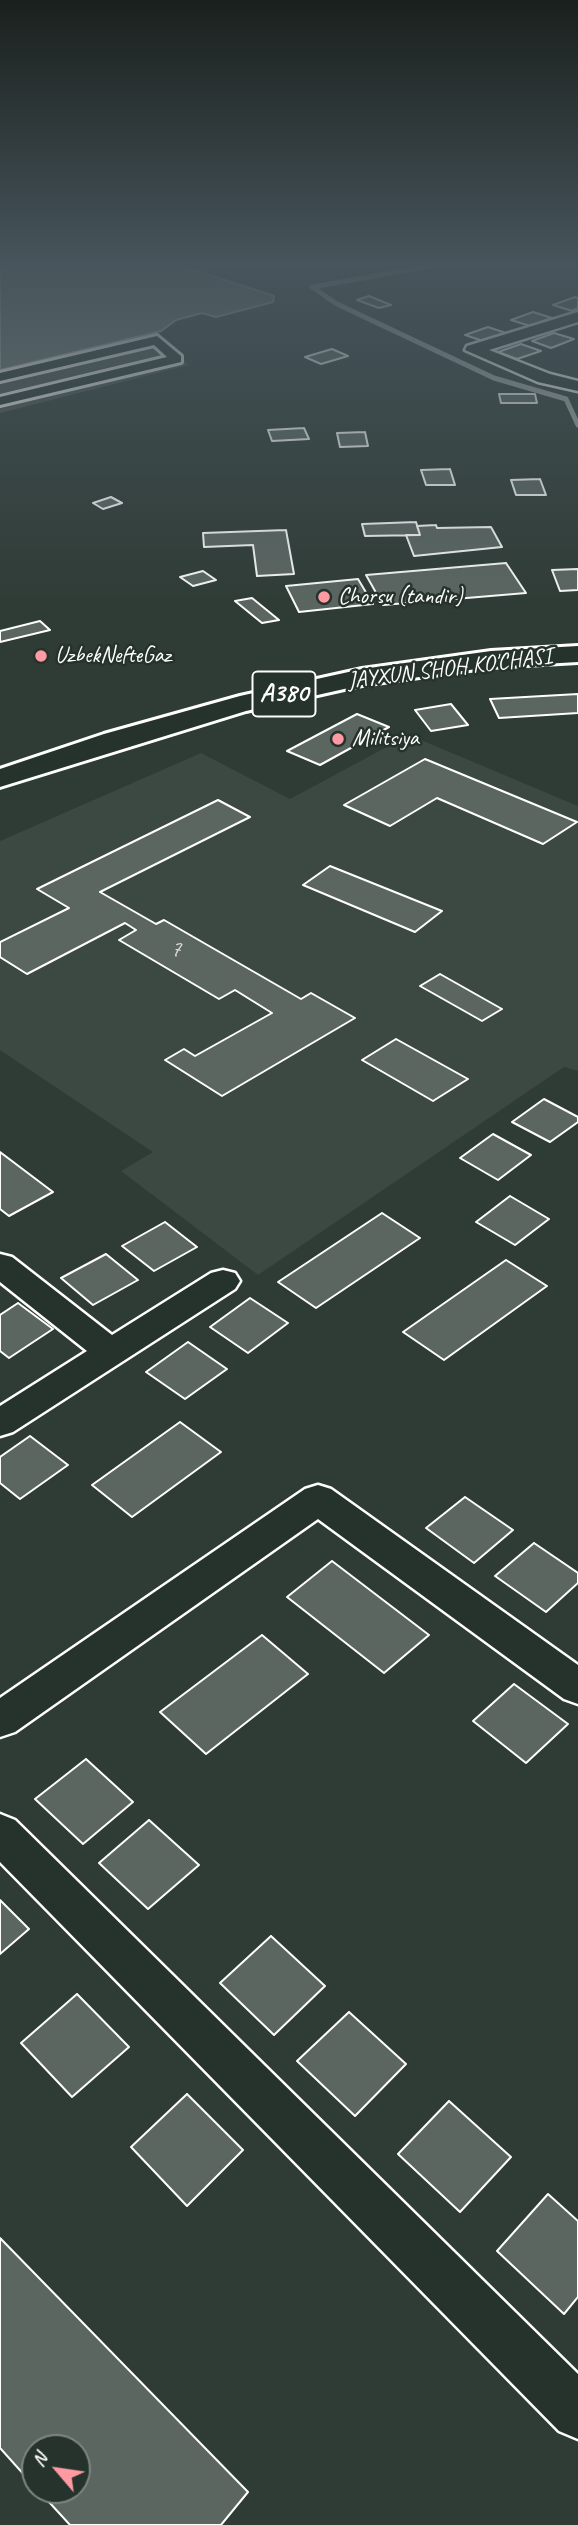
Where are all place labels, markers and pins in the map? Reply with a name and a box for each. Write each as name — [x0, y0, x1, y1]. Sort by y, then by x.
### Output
place label: Chorsu (tandir) — [338, 583, 463, 611]
marker: Chorsu (tandir) — [316, 589, 332, 605]
place label: UzbekNefteGaz — [55, 642, 171, 670]
marker: UzbekNefteGaz — [33, 648, 49, 664]
place label: Militsiya — [352, 725, 419, 753]
marker: Militsiya — [330, 731, 346, 747]

